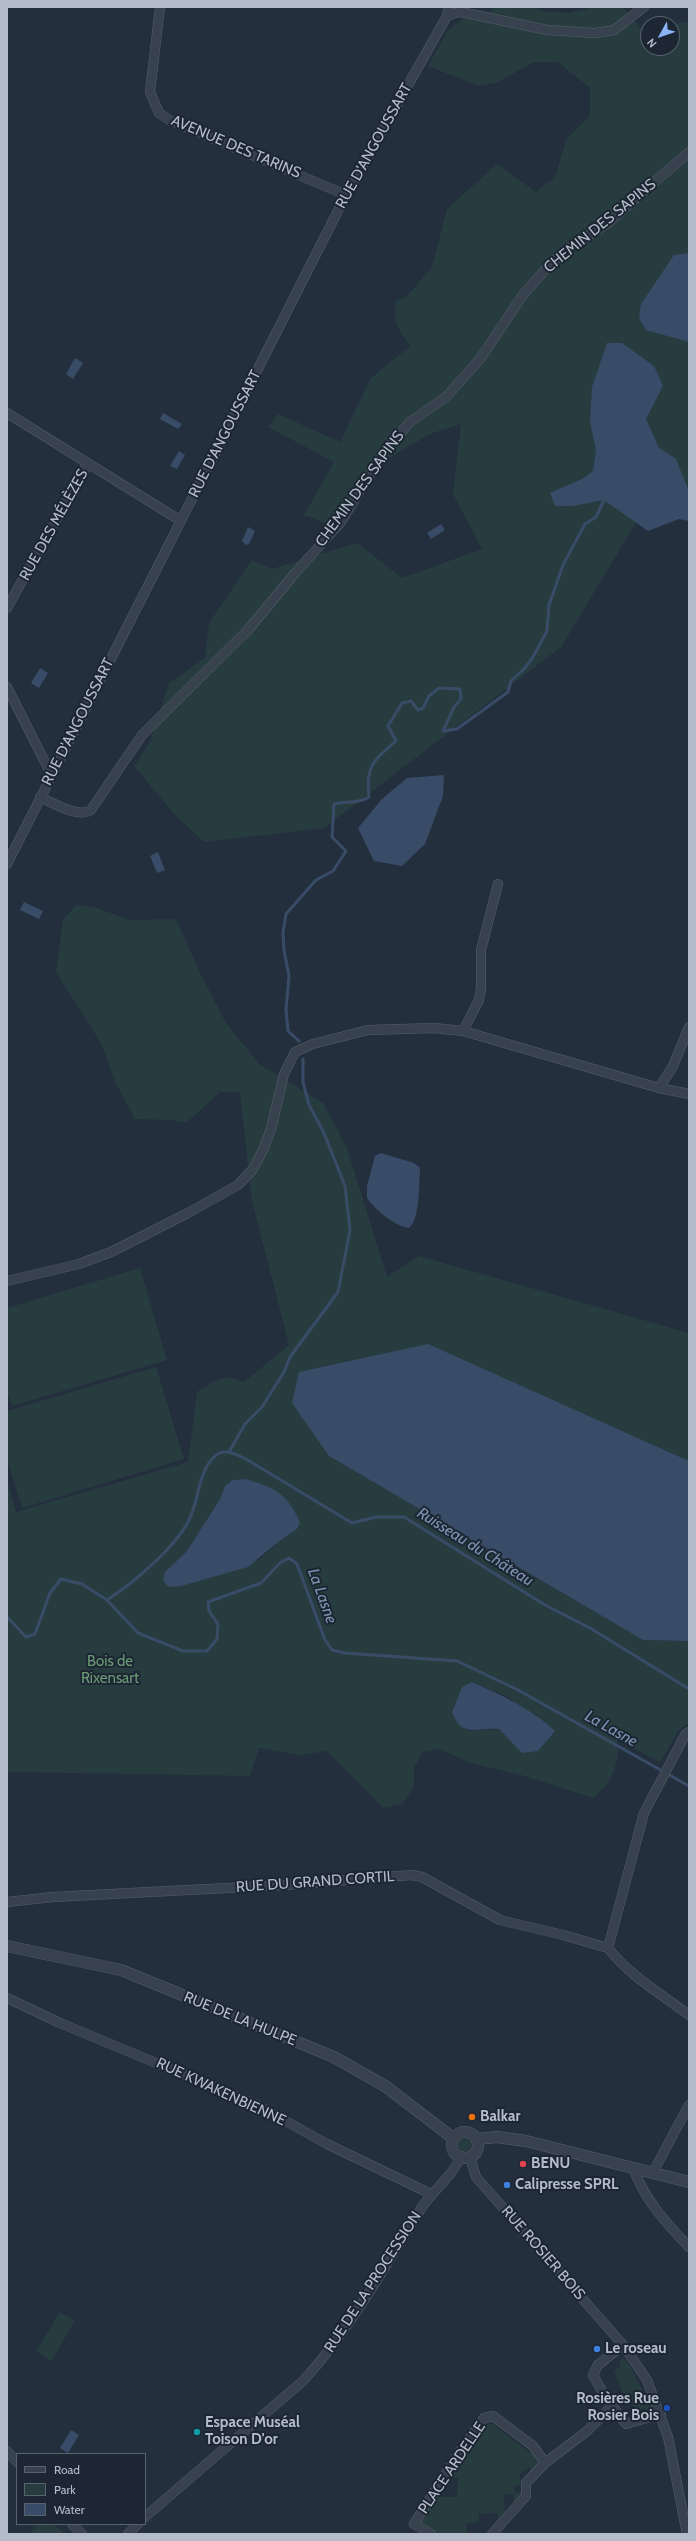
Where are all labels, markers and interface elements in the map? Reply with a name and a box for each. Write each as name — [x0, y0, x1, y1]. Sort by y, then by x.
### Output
north arrow — [640, 16, 680, 56]
text: N — [644, 36, 659, 51]
street label: RUE D'ANGOUSSART — [332, 80, 416, 212]
street label: AVENUE DES TARINS — [168, 112, 304, 182]
street label: CHEMIN DES SAPINS — [540, 175, 660, 277]
street label: RUE D'ANGOUSSART — [185, 367, 265, 501]
street label: CHEMIN DES SAPINS — [312, 427, 408, 551]
street label: RUE DES MÉLÈZES — [16, 466, 92, 584]
street label: RUE D'ANGOUSSART — [38, 655, 118, 789]
water label: Ruisseau du Château — [413, 1503, 537, 1591]
water label: La Lasne — [303, 1566, 341, 1626]
park label: Bois de Rixensart — [81, 1653, 139, 1688]
water label: La Lasne — [581, 1707, 641, 1751]
street label: RUE DU GRAND CORTIL — [235, 1867, 395, 1897]
street label: RUE DE LA HULPE — [181, 1988, 299, 2050]
street label: RUE KWAKENBIENNE — [153, 2054, 289, 2130]
place label: Balkar — [480, 2108, 520, 2126]
marker: Balkar — [467, 2112, 477, 2122]
place label: BENU — [531, 2155, 570, 2173]
marker: BENU — [518, 2159, 528, 2169]
place label: Calipresse SPRL — [515, 2176, 619, 2194]
marker: Calipresse SPRL — [502, 2180, 512, 2190]
street label: RUE ROSIER BOIS — [497, 2202, 589, 2304]
street label: RUE DE LA PROCESSION — [321, 2208, 425, 2356]
place label: Le roseau — [605, 2340, 667, 2358]
marker: Le roseau — [592, 2344, 602, 2354]
place label: Rosières Rue Rosier Bois — [576, 2390, 659, 2425]
marker: Rosières Rue Rosier Bois — [662, 2403, 672, 2413]
place label: Espace Muséal Toison D'or — [205, 2414, 300, 2449]
street label: PLACE ARDELLE — [415, 2419, 489, 2517]
marker: Espace Muséal Toison D'or — [192, 2427, 202, 2437]
legend — [16, 2453, 146, 2525]
text: Road — [54, 2462, 80, 2477]
text: Park — [54, 2482, 76, 2497]
text: Water — [54, 2502, 84, 2517]

